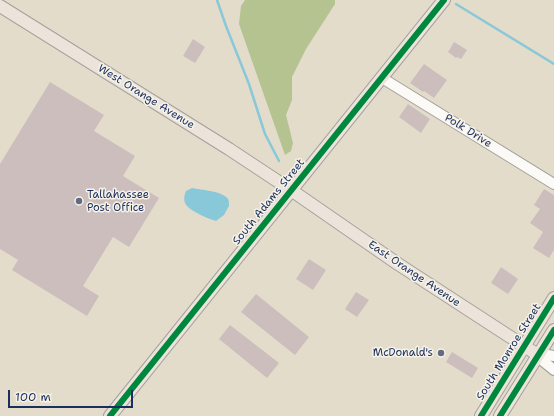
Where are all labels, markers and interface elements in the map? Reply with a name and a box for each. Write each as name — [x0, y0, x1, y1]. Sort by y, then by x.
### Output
street label: West Orange Avenue — [95, 62, 197, 132]
street label: Polk Drive — [442, 111, 494, 151]
street label: South Adams Street — [230, 156, 308, 248]
place label: Tallahassee Post Office — [87, 188, 149, 214]
marker: Tallahassee Post Office — [74, 196, 84, 206]
street label: East Orange Avenue — [365, 238, 463, 310]
street label: South Monroe Street — [474, 301, 544, 403]
place label: McDonald's — [373, 346, 433, 360]
marker: McDonald's — [436, 348, 446, 358]
scale bar — [10, 382, 135, 408]
text: 100 m — [15, 389, 51, 405]

